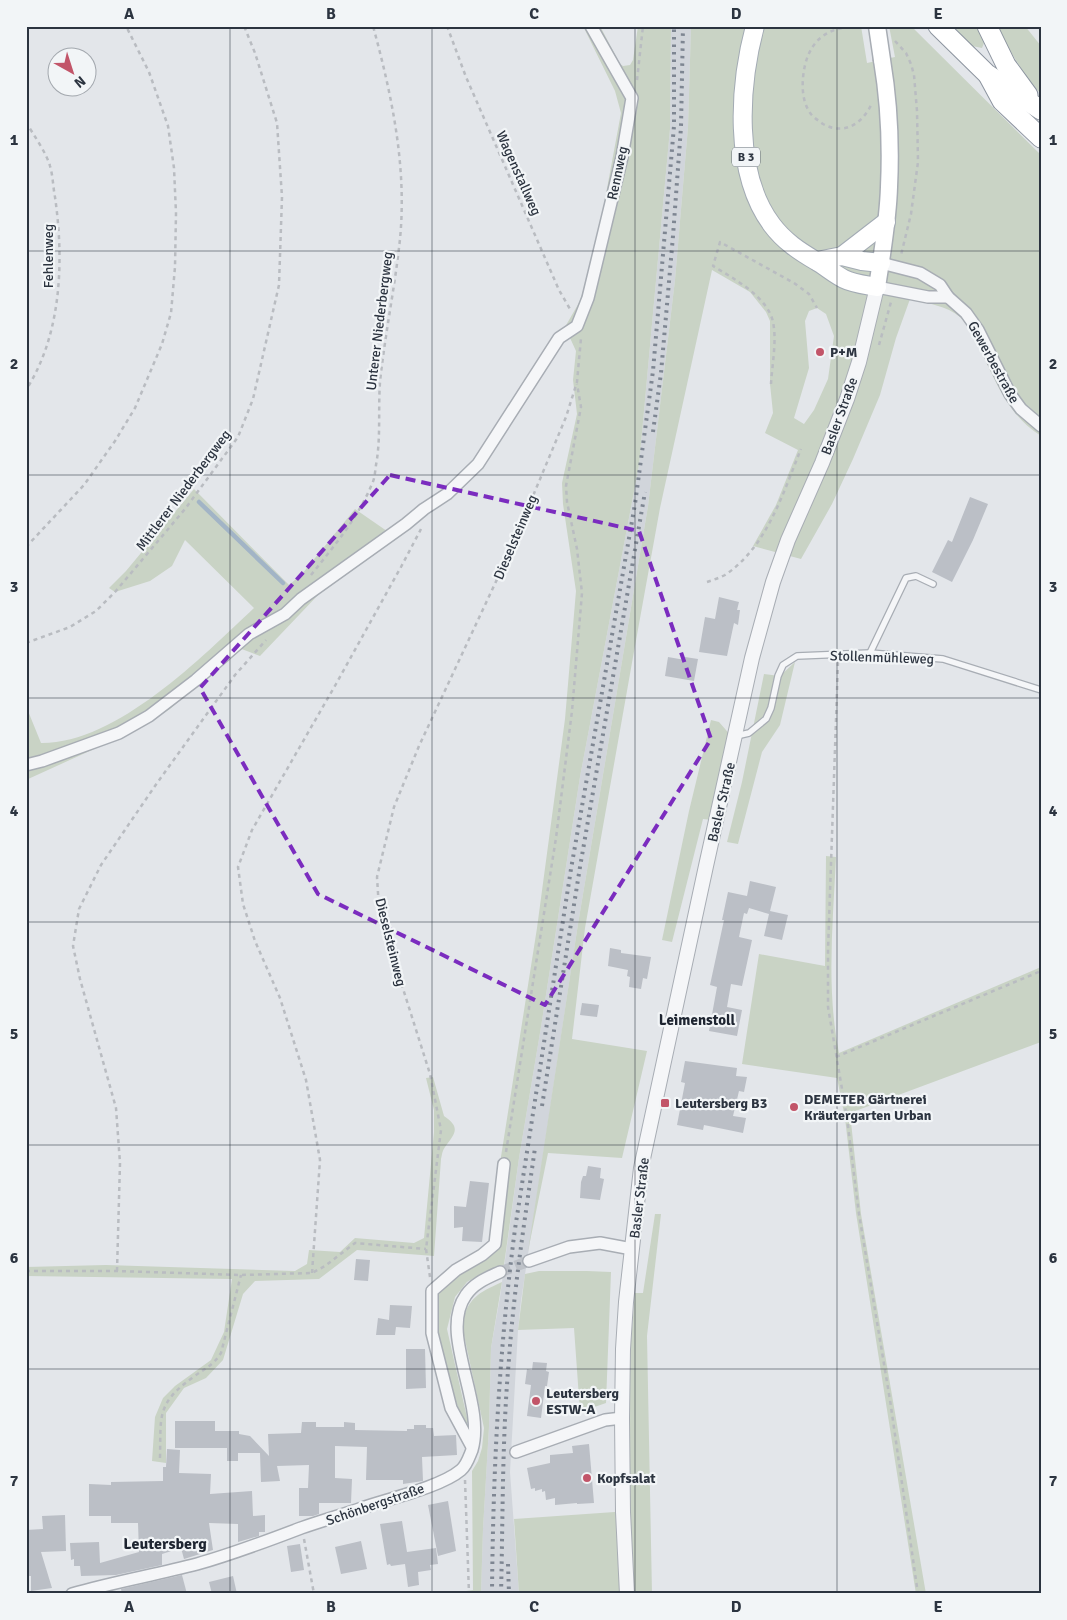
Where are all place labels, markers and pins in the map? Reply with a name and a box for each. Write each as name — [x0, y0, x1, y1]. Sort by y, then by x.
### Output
place label: P+M — [830, 344, 857, 361]
marker: P+M — [814, 346, 826, 358]
place label: DEMETER Gärtnerei Kräutergarten Urban — [804, 1091, 932, 1124]
place label: Leutersberg B3 — [675, 1095, 767, 1112]
marker: Leutersberg B3 — [659, 1097, 671, 1109]
marker: DEMETER Gärtnerei Kräutergarten Urban — [788, 1101, 800, 1113]
place label: Leutersberg ESTW-A — [546, 1385, 620, 1418]
marker: Leutersberg ESTW-A — [530, 1395, 542, 1407]
place label: Kopfsalat — [597, 1470, 656, 1487]
marker: Kopfsalat — [581, 1472, 593, 1484]

